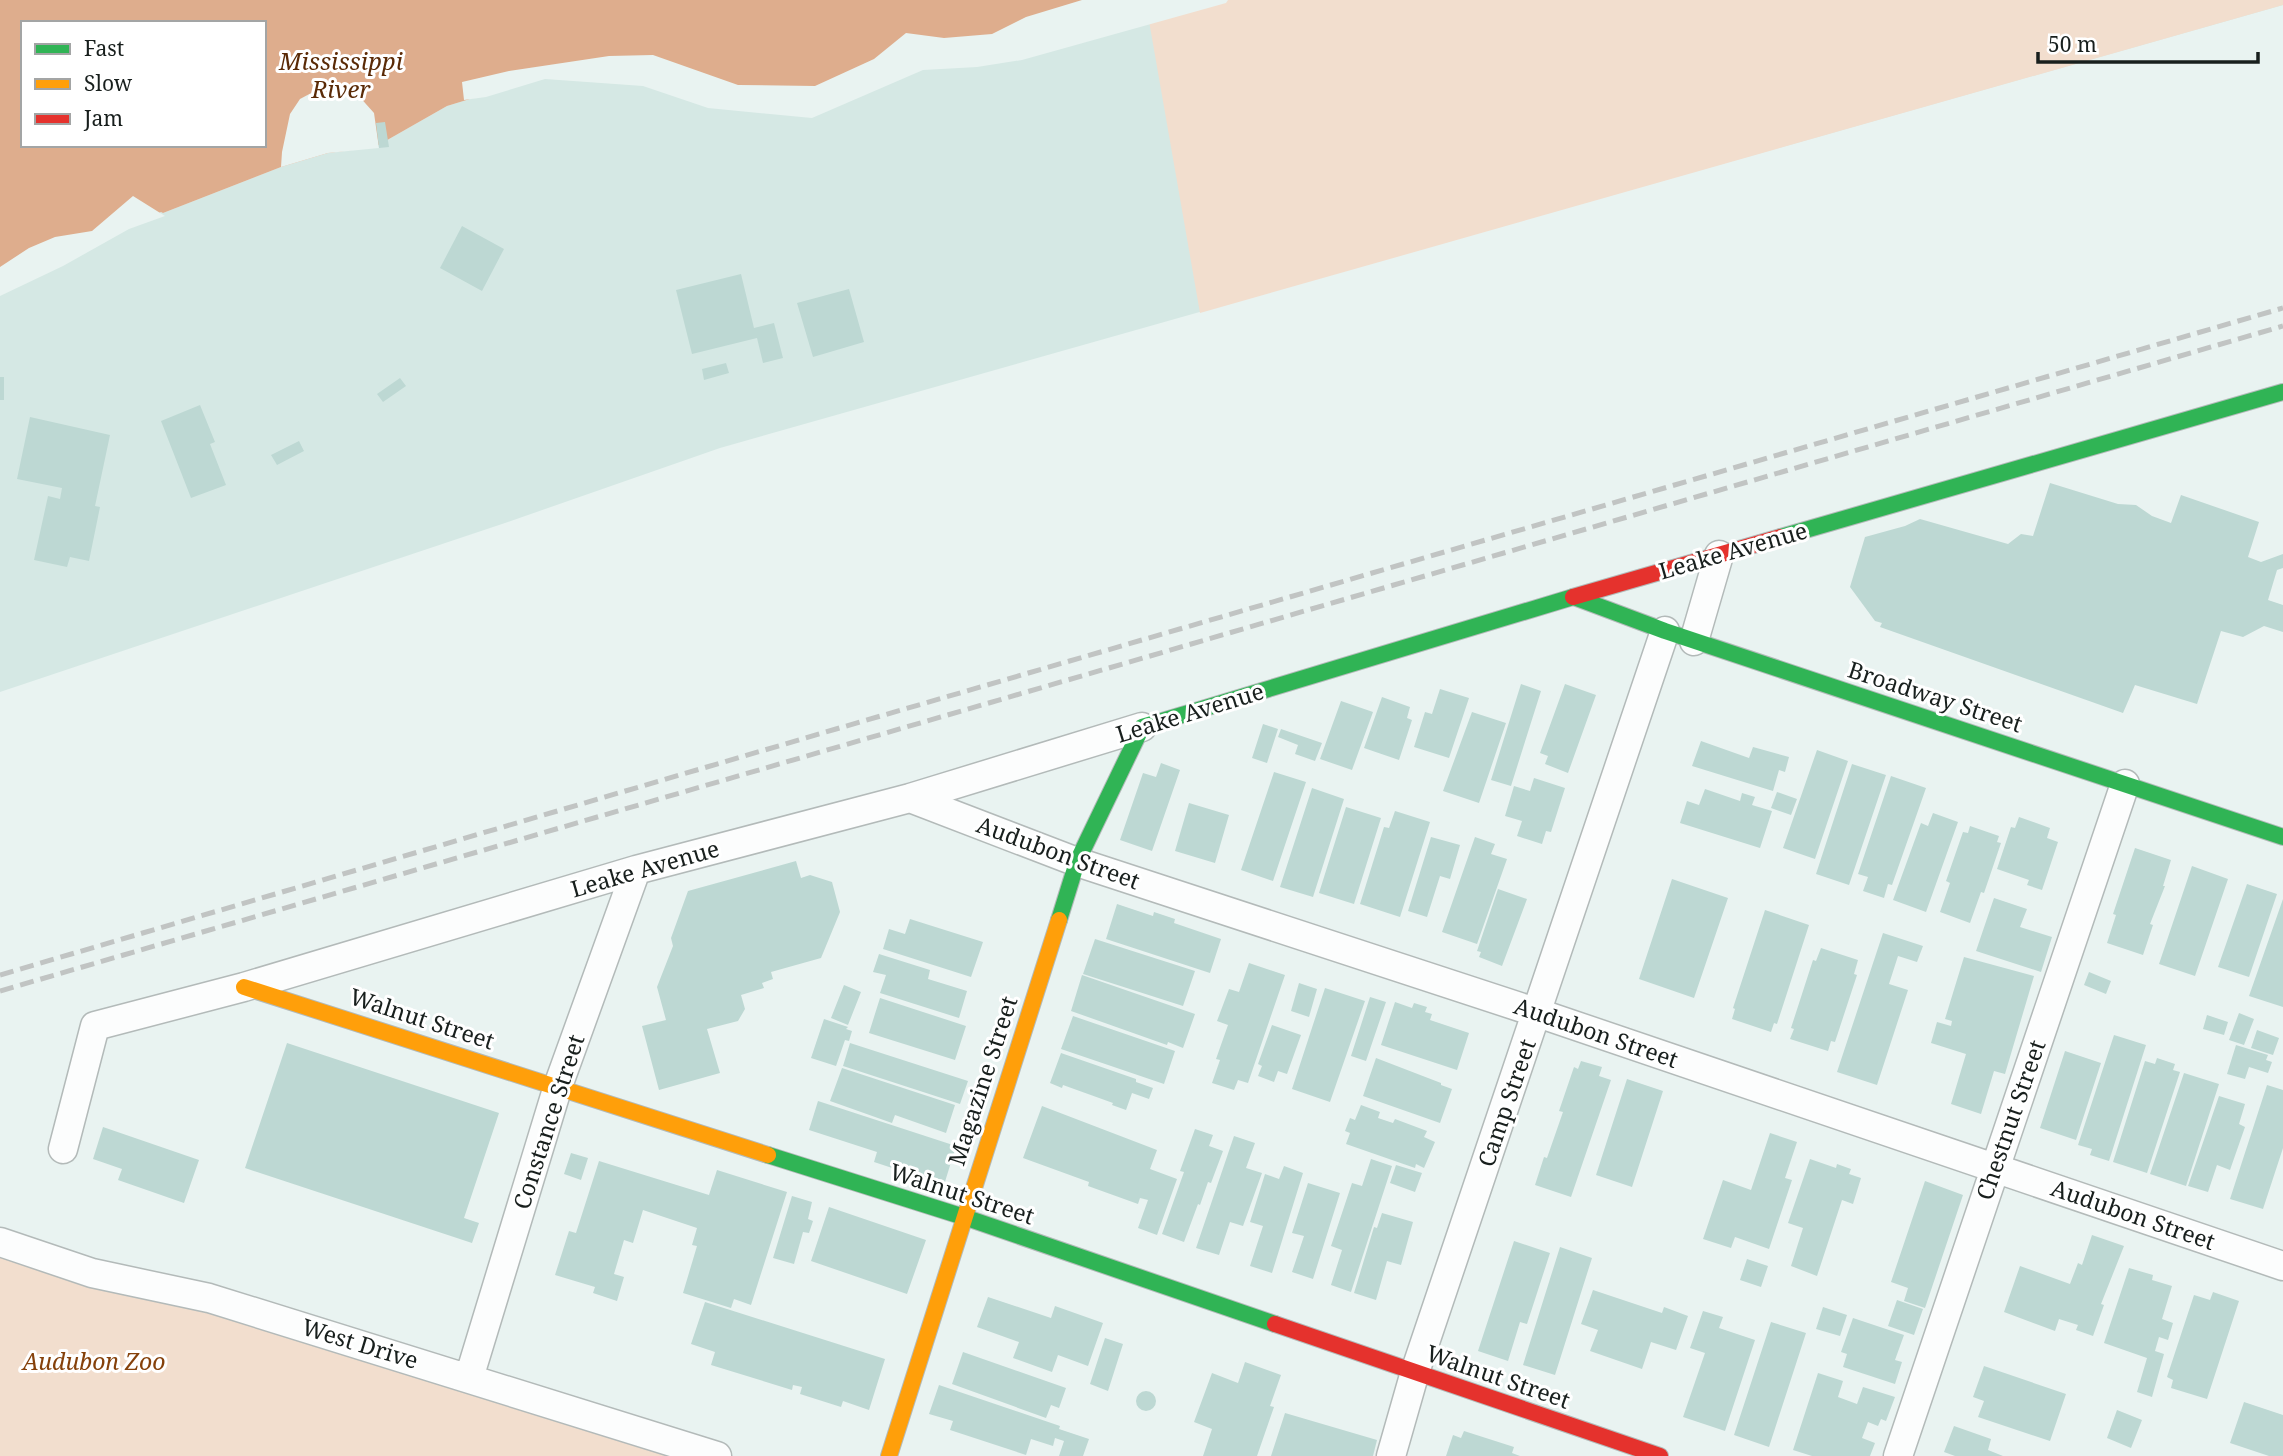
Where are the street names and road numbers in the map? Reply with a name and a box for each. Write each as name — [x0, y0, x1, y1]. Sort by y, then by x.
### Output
street label: Leake Avenue — [1655, 514, 1811, 587]
street label: Broadway Street — [1844, 653, 2027, 739]
street label: Leake Avenue — [1112, 674, 1268, 750]
street label: Audubon Street — [972, 808, 1144, 896]
street label: Leake Avenue — [567, 832, 723, 905]
street label: Walnut Street — [346, 980, 499, 1056]
street label: Audubon Street — [1510, 989, 1683, 1075]
street label: Magazine Street — [940, 992, 1024, 1169]
street label: Constance Street — [505, 1030, 591, 1213]
street label: Camp Street — [1469, 1035, 1543, 1171]
street label: Chestnut Street — [1968, 1035, 2052, 1204]
street label: Walnut Street — [886, 1155, 1039, 1231]
street label: Audubon Street — [2047, 1171, 2220, 1257]
street label: West Drive — [298, 1310, 422, 1376]
street label: Walnut Street — [1422, 1336, 1575, 1416]

